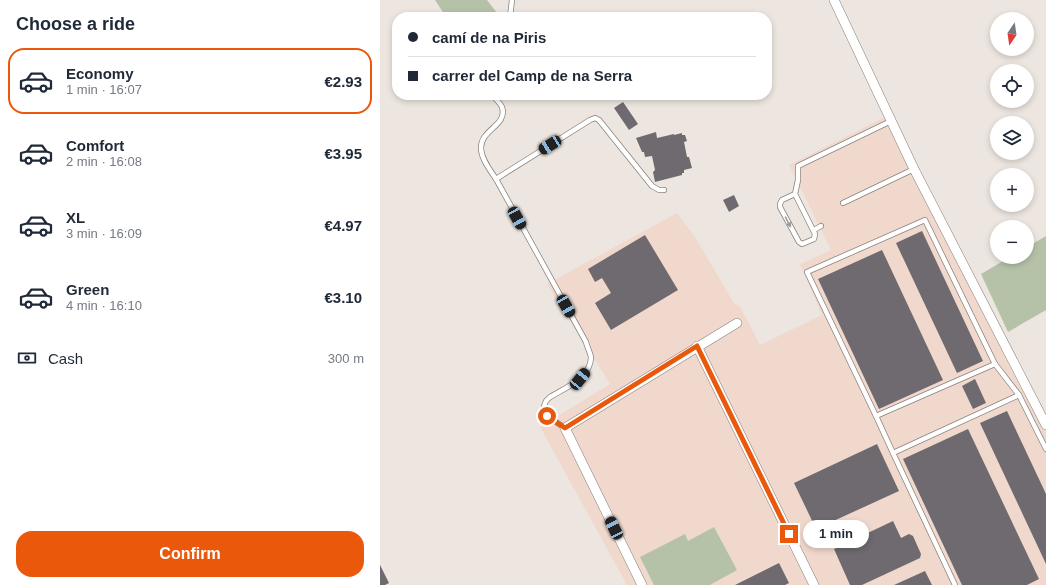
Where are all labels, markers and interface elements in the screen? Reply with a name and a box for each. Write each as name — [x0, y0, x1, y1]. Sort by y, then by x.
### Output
north arrow — [990, 12, 1034, 56]
map controls — [990, 12, 1034, 264]
text: Choose a ride — [16, 14, 135, 34]
text: camí de na Piris — [432, 29, 546, 46]
icon: car — [18, 63, 54, 99]
button: locate — [990, 64, 1034, 108]
text: Economy — [66, 65, 134, 82]
text: carrer del Camp de na Serra — [432, 67, 632, 84]
text: €2.93 — [324, 73, 362, 90]
text: 1 min · 16:07 — [66, 82, 142, 97]
button: layers — [990, 116, 1034, 160]
car — [537, 134, 563, 156]
icon: car — [18, 135, 54, 171]
text: Comfort — [66, 137, 124, 154]
text: €3.95 — [324, 145, 362, 162]
text: 2 min · 16:08 — [66, 154, 142, 169]
button: + — [990, 168, 1034, 212]
car — [506, 205, 528, 231]
icon: car — [18, 207, 54, 243]
text: XL — [66, 209, 85, 226]
one-way arrow — [785, 216, 791, 228]
text: €4.97 — [324, 217, 362, 234]
button: − — [990, 220, 1034, 264]
text: 3 min · 16:09 — [66, 226, 142, 241]
icon: car — [18, 279, 54, 315]
text: Green — [66, 281, 109, 298]
text: €3.10 — [324, 289, 362, 306]
car — [555, 293, 577, 319]
text: 4 min · 16:10 — [66, 298, 142, 313]
icon: cash — [16, 347, 38, 369]
text: Cash — [48, 350, 83, 367]
text: 300 m — [328, 351, 364, 366]
car — [568, 366, 592, 392]
route start — [538, 407, 556, 425]
car — [603, 515, 625, 541]
callout: 1 min — [803, 520, 869, 548]
route end — [780, 525, 798, 543]
text: 1 min — [819, 526, 853, 541]
button: Confirm — [16, 531, 364, 577]

